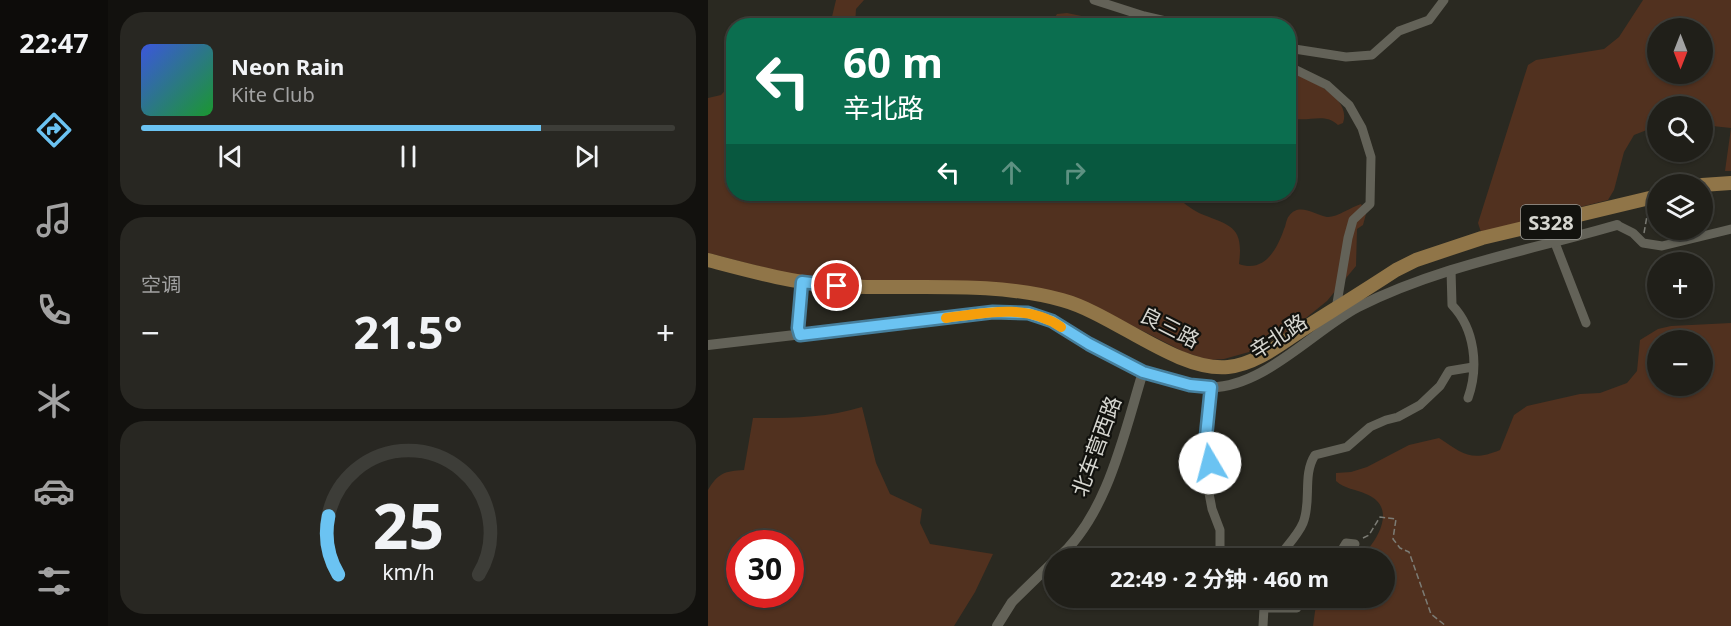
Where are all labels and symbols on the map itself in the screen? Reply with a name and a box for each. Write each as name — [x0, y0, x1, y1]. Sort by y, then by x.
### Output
north arrow — [1647, 18, 1713, 84]
road number: S328 — [1521, 205, 1581, 239]
pin — [811, 260, 862, 311]
street label: 良三路 — [1136, 300, 1204, 354]
street label: 辛北路 — [1244, 307, 1312, 365]
street label: 北车营西路 — [1065, 392, 1127, 500]
position arrow — [1178, 431, 1242, 495]
speed limit sign: 30 — [726, 530, 804, 608]

